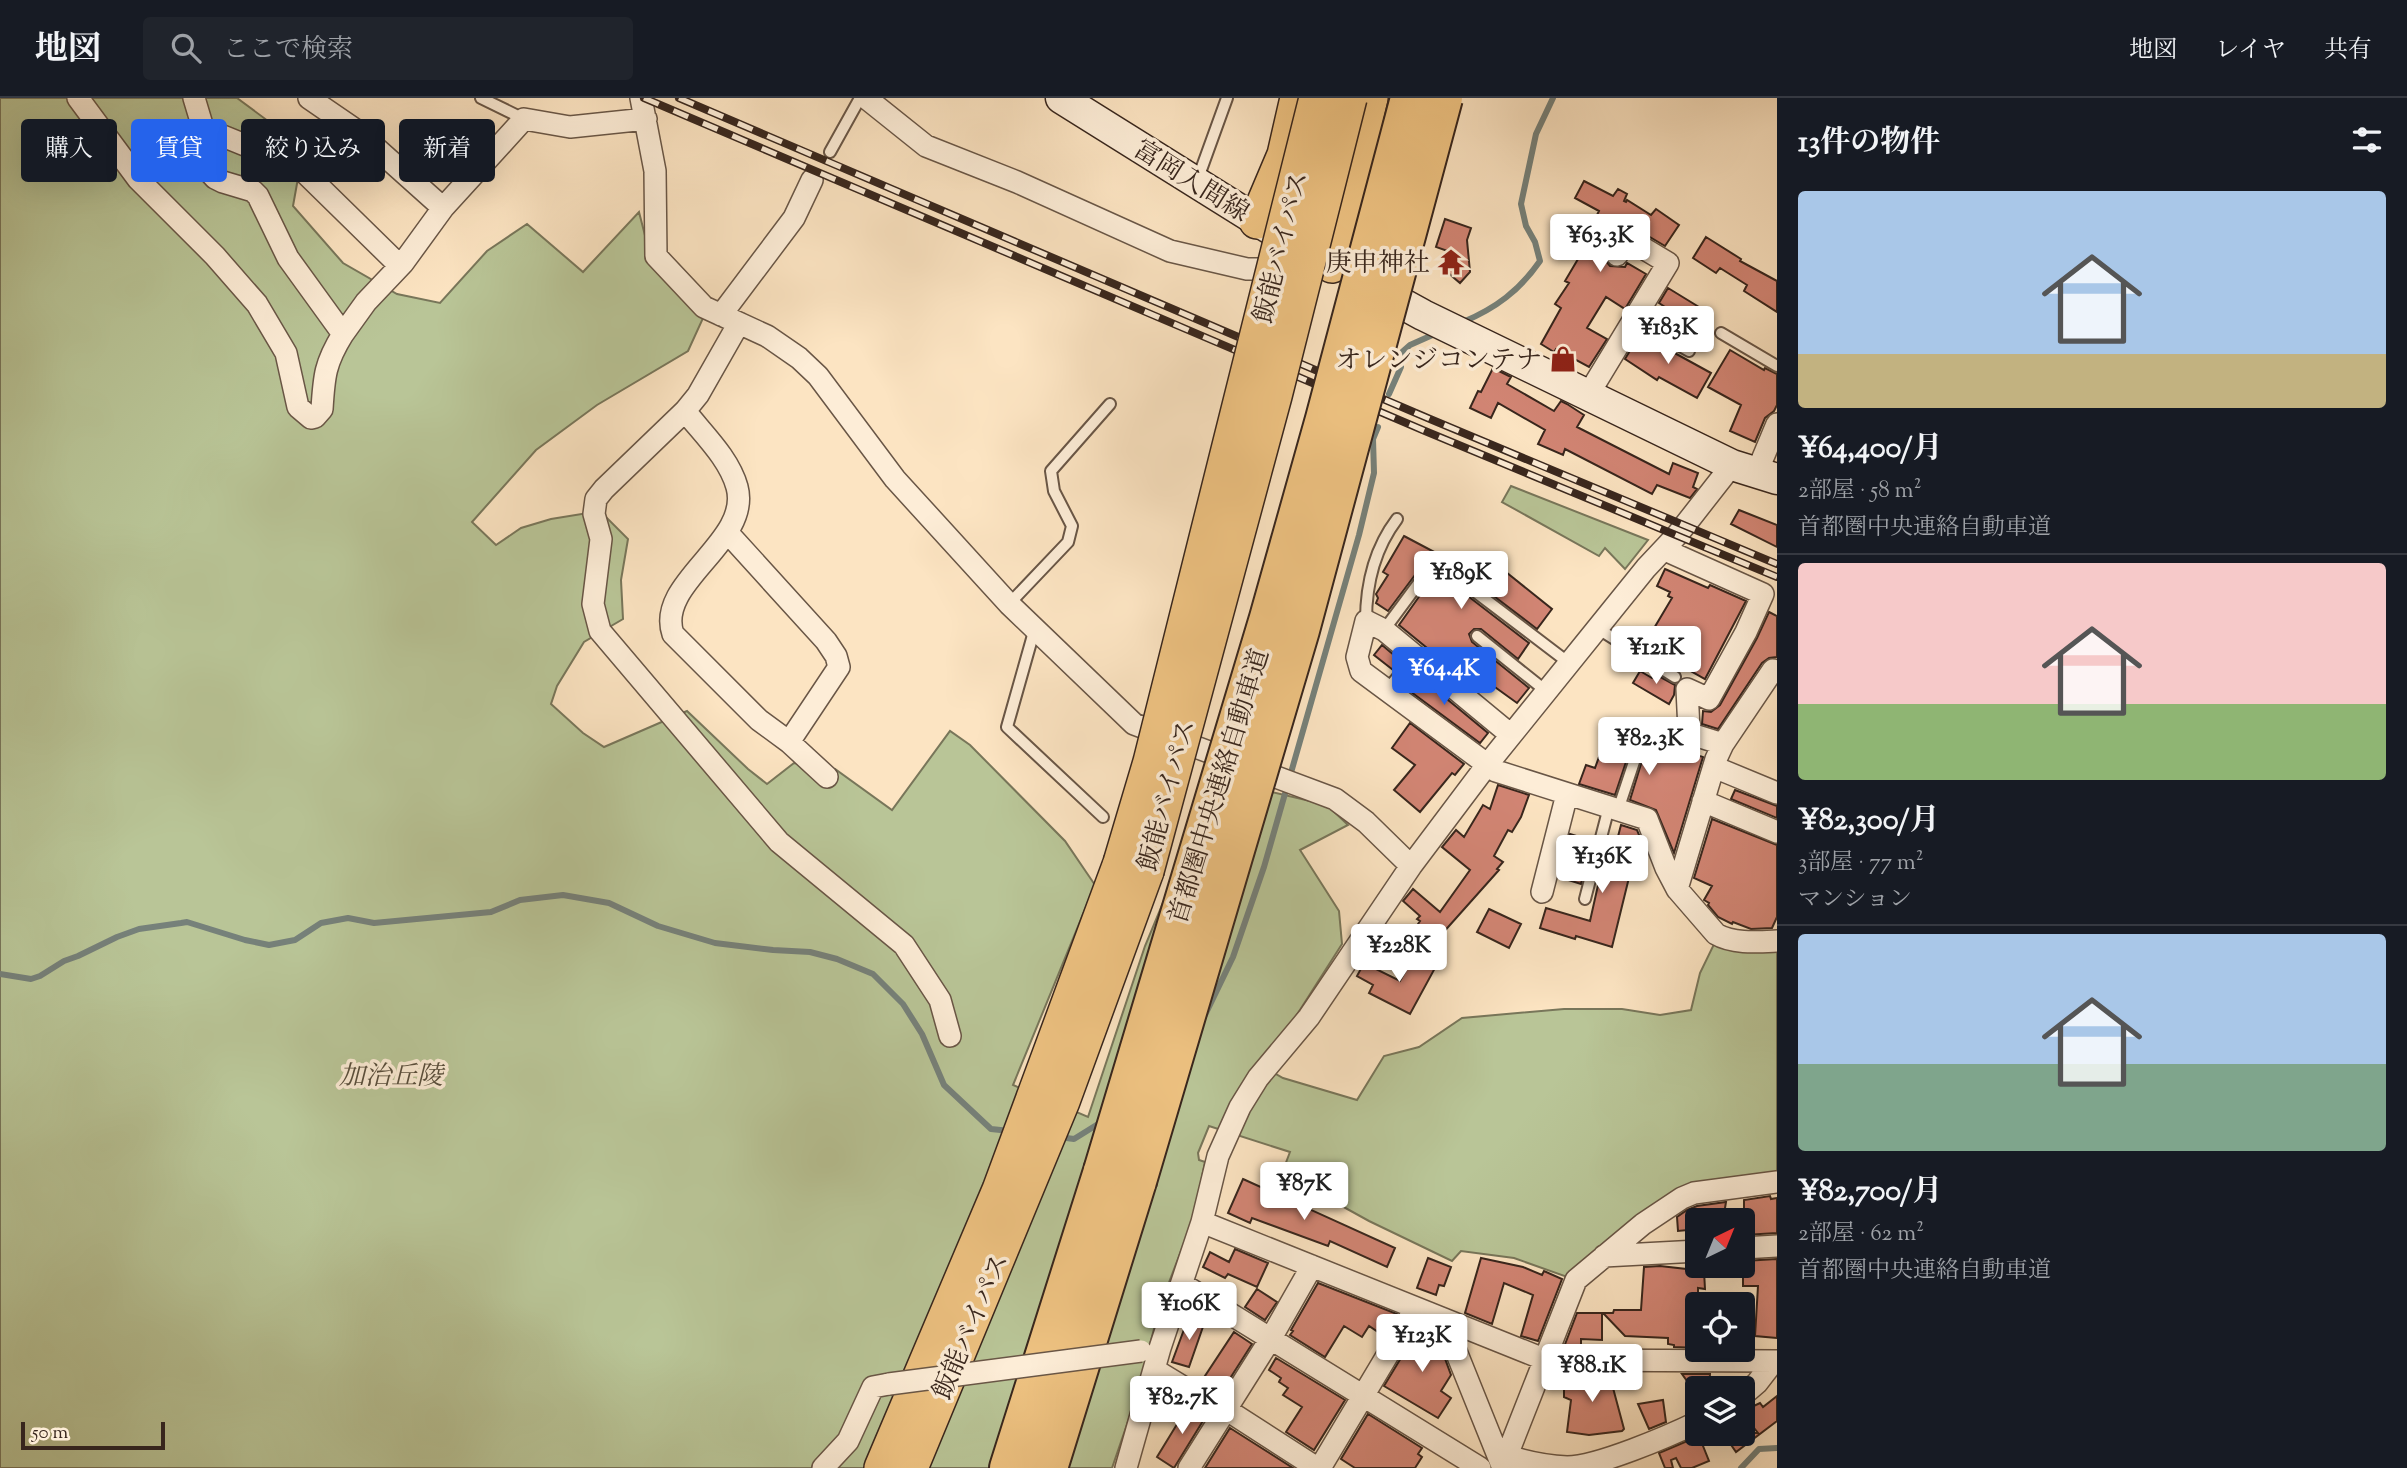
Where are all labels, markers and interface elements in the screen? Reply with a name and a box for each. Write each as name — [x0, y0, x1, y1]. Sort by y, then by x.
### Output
search box — [143, 17, 633, 80]
text: 地図 — [35, 27, 101, 75]
icon: search — [167, 29, 205, 67]
text: ここで検索 — [223, 32, 353, 69]
text: 地図 — [2129, 34, 2177, 68]
text: レイヤ — [2215, 34, 2286, 68]
text: 共有 — [2324, 34, 2372, 68]
chip: 購入 — [21, 119, 117, 182]
chip: 賃貸 — [131, 119, 227, 182]
chip: 絞り込み — [241, 119, 385, 182]
chip: 新着 — [399, 119, 495, 182]
icon: filters — [2348, 121, 2386, 159]
text: 13件の物件 — [1798, 122, 1940, 165]
street label: 富岡入間線 — [1126, 132, 1256, 232]
street label: 飯能バイパス — [1246, 168, 1319, 328]
pin: ¥63.3K — [1543, 214, 1657, 274]
text: ¥63.3K — [1566, 220, 1634, 253]
icon: home — [2029, 236, 2155, 362]
place label: 庚申神社 — [1326, 246, 1430, 283]
temple icon: 庚申神社 — [1436, 247, 1466, 277]
pin: ¥183K — [1619, 306, 1717, 366]
text: ¥183K — [1638, 312, 1698, 345]
place label: オレンジコンテナ — [1335, 343, 1542, 380]
shop icon: オレンジコンテナ — [1548, 344, 1578, 374]
text: ¥64,400/月 — [1798, 428, 1942, 471]
text: 2部屋 · 58 m² — [1798, 475, 1921, 508]
text: 首都圏中央連絡自動車道 — [1798, 512, 2051, 545]
pin: ¥189K — [1412, 552, 1510, 611]
text: ¥189K — [1430, 557, 1492, 590]
icon: home — [2029, 608, 2155, 734]
pin: ¥121K — [1607, 626, 1705, 686]
text: ¥121K — [1627, 632, 1685, 665]
street label: 首都圏中央連絡自動車道 — [1161, 645, 1280, 929]
pin: ¥64.4K — [1387, 648, 1501, 707]
text: ¥64.4K — [1408, 653, 1480, 686]
street label: 飯能バイパス — [1130, 716, 1206, 876]
pin: ¥82.3K — [1592, 718, 1706, 777]
text: ¥82.3K — [1614, 723, 1684, 756]
text: ¥82,300/月 — [1798, 800, 1940, 843]
pin: ¥136K — [1553, 836, 1651, 895]
text: ¥136K — [1572, 841, 1632, 874]
text: 3部屋 · 77 m² — [1798, 847, 1924, 880]
text: マンション — [1798, 884, 1912, 917]
pin: ¥228K — [1350, 924, 1448, 984]
text: ¥228K — [1367, 930, 1431, 963]
icon: home — [2029, 979, 2155, 1105]
park label: 加治丘陵 — [339, 1059, 446, 1096]
pin: ¥87K — [1263, 1162, 1345, 1222]
text: ¥87K — [1276, 1168, 1332, 1201]
text: ¥82,700/月 — [1798, 1171, 1942, 1214]
north arrow — [1685, 1208, 1755, 1278]
map controls — [1685, 1208, 1755, 1446]
text: 2部屋 · 62 m² — [1798, 1218, 1924, 1251]
street label: 飯能バイパス — [925, 1248, 1020, 1406]
text: 首都圏中央連絡自動車道 — [1798, 1255, 2051, 1288]
pin: ¥106K — [1140, 1282, 1238, 1342]
text: ¥106K — [1158, 1288, 1220, 1321]
button: locate — [1685, 1292, 1755, 1362]
pin: ¥123K — [1373, 1314, 1471, 1374]
text: ¥123K — [1392, 1320, 1452, 1353]
pin: ¥88.1K — [1535, 1344, 1649, 1404]
text: ¥88.1K — [1558, 1350, 1626, 1383]
pin: ¥82.7K — [1125, 1376, 1239, 1436]
button: layers — [1685, 1376, 1755, 1446]
text: ¥82.7K — [1146, 1382, 1218, 1415]
scale bar — [21, 1419, 164, 1451]
text: 50 m — [32, 1420, 68, 1447]

